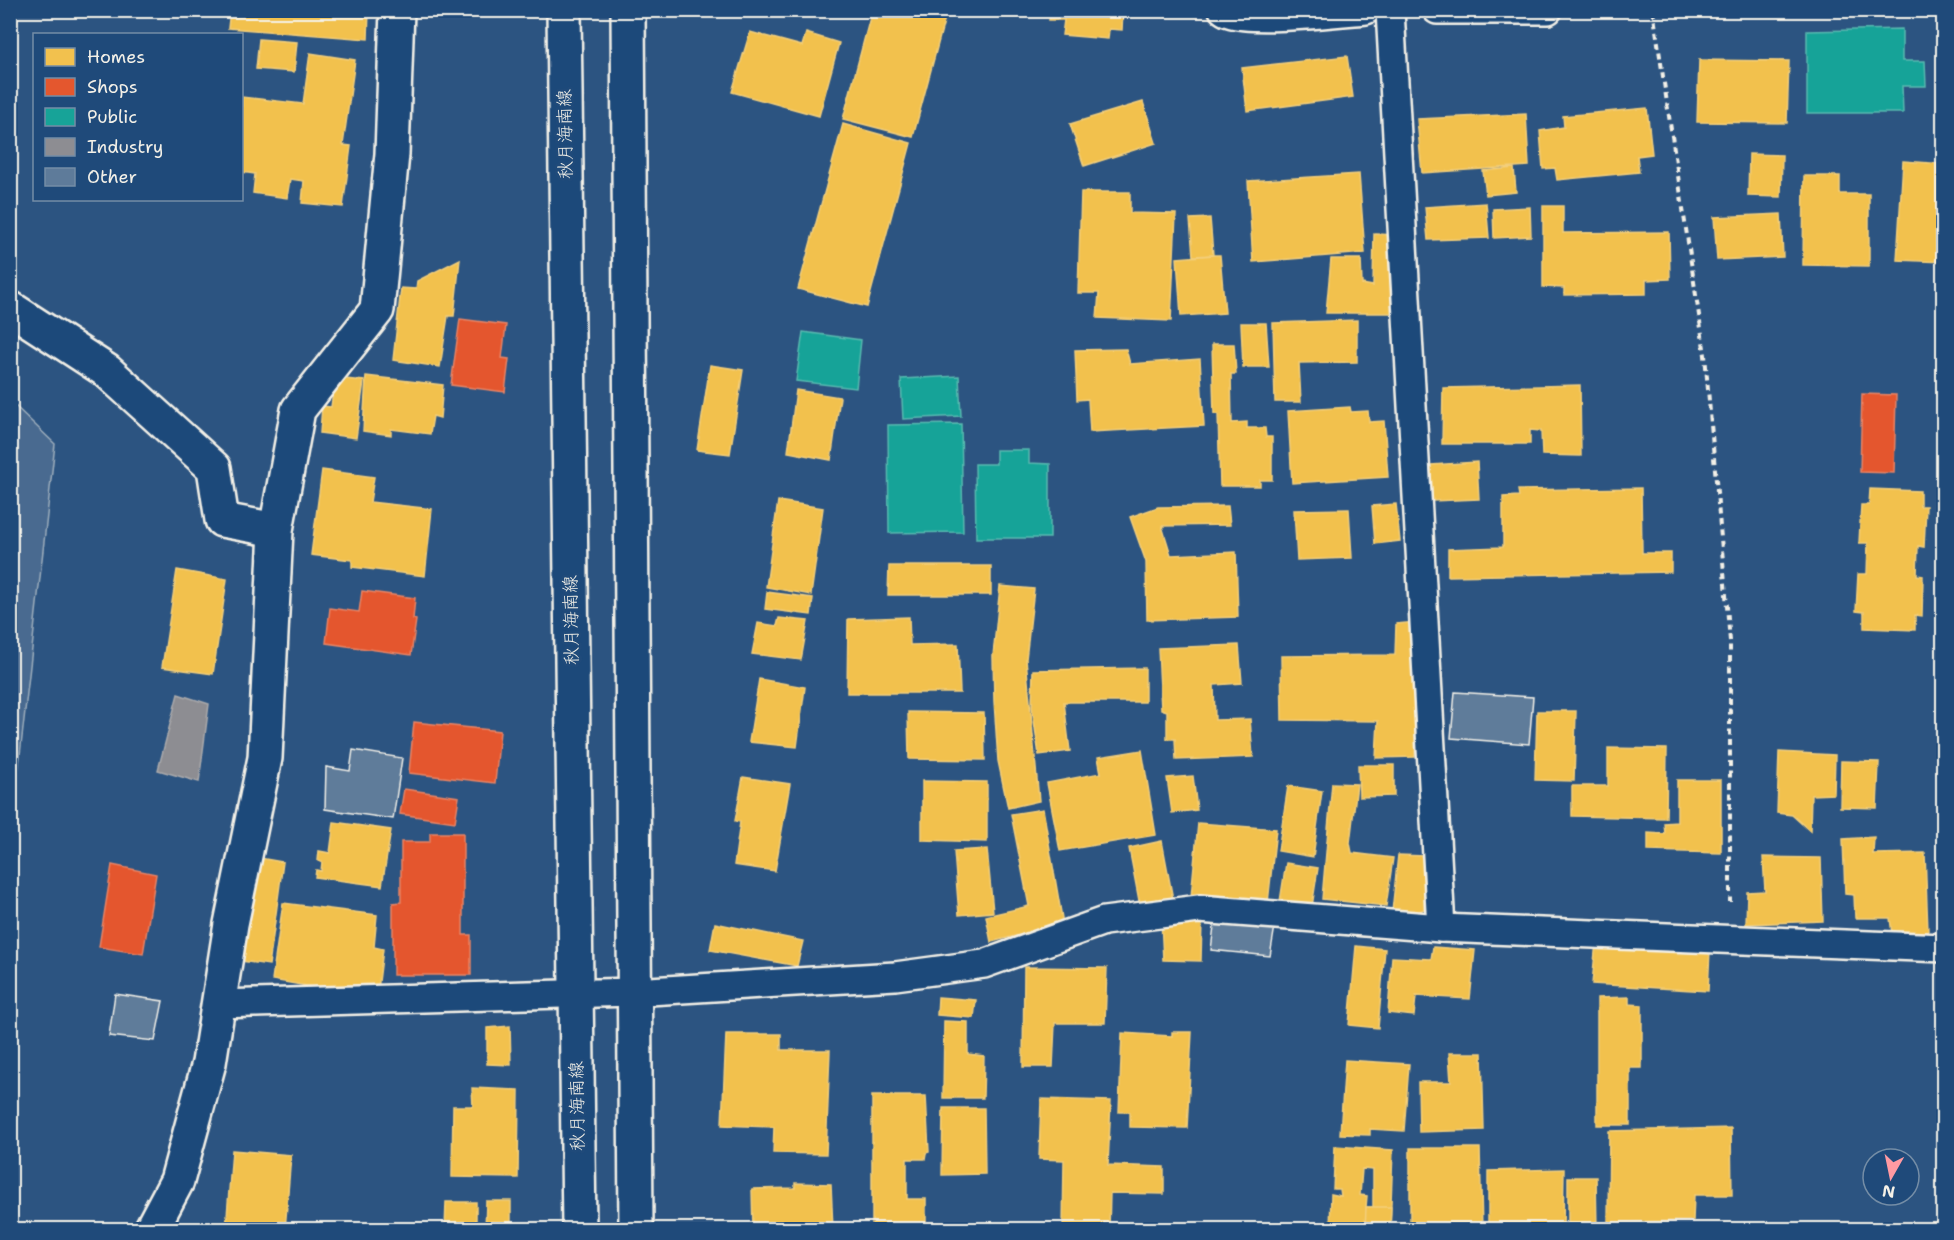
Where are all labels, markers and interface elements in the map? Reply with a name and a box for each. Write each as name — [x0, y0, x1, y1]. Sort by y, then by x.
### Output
legend — [33, 33, 243, 201]
text: Homes — [87, 45, 145, 69]
text: Shops — [87, 75, 138, 99]
street label: 秋月海南線 — [552, 89, 578, 179]
text: Public — [87, 105, 137, 129]
text: Industry — [87, 135, 163, 159]
text: Other — [87, 165, 137, 189]
street label: 秋月海南線 — [558, 575, 584, 665]
street label: 秋月海南線 — [564, 1061, 590, 1151]
north arrow — [1861, 1147, 1921, 1207]
text: N — [1881, 1180, 1897, 1203]

